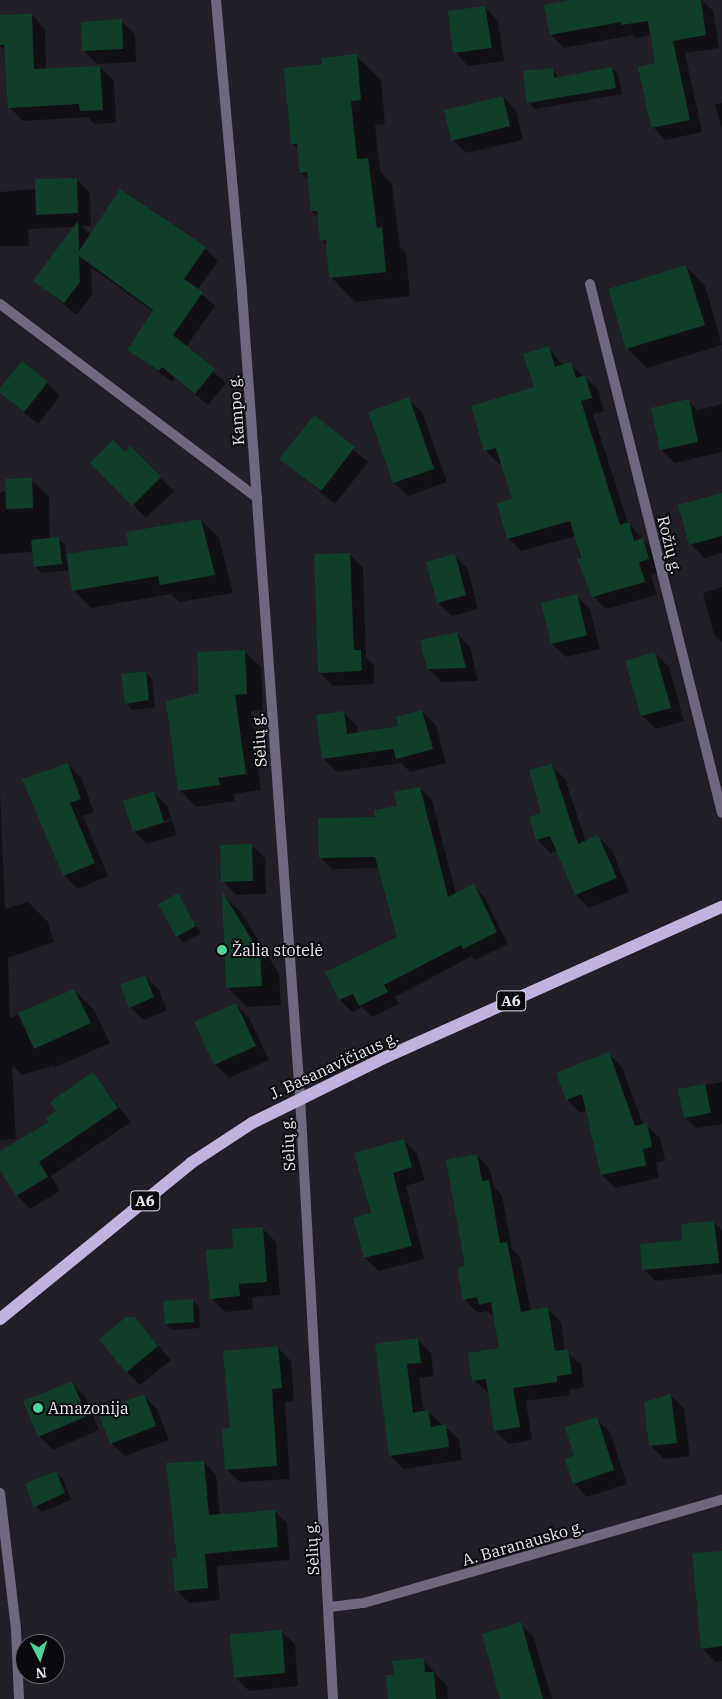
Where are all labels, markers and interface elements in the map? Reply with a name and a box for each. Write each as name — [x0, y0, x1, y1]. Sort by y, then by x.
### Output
street label: Kampo g. — [224, 374, 248, 446]
street label: Rožių g. — [654, 514, 686, 576]
street label: Sėlių g. — [248, 712, 270, 768]
place label: Žalia stotelė — [232, 940, 323, 960]
marker: Žalia stotelė — [216, 944, 228, 956]
road number: A6 — [496, 988, 526, 1014]
street label: J. Basanavičiaus g. — [267, 1027, 401, 1103]
street label: Sėlių g. — [277, 1116, 299, 1172]
road number: A6 — [130, 1188, 160, 1214]
place label: Amazonija — [48, 1398, 129, 1418]
marker: Amazonija — [32, 1402, 44, 1414]
street label: A. Baranausko g. — [460, 1516, 586, 1570]
street label: Sėlių g. — [301, 1520, 323, 1576]
north arrow — [15, 1634, 65, 1684]
text: N — [35, 1663, 48, 1682]

